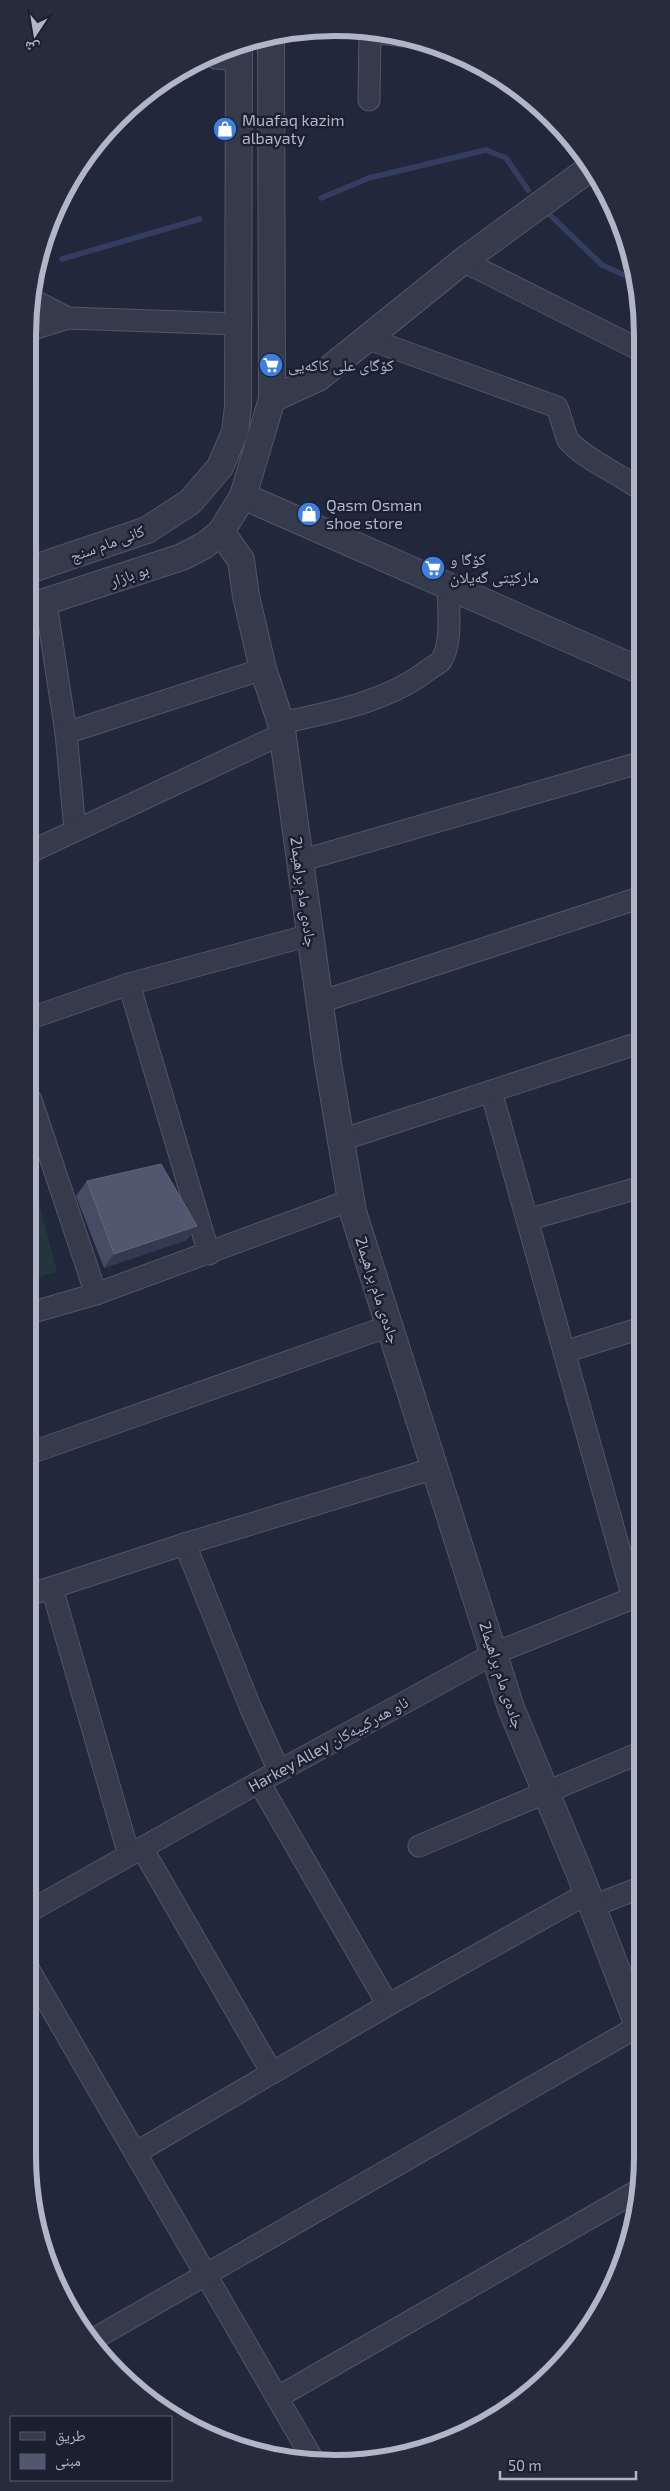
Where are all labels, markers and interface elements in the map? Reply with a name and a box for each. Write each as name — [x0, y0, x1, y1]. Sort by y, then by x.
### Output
north arrow — [10, 10, 60, 60]
text: ش — [23, 37, 41, 58]
place label: Muafaq kazim albayaty — [242, 110, 345, 147]
shop icon: Muafaq kazim albayaty — [212, 116, 238, 142]
supermarket icon: کۆگای علی کاکەیی — [258, 352, 284, 378]
place label: کۆگای علی کاکەیی — [288, 355, 394, 376]
place label: Qasm Osman shoe store — [326, 495, 422, 532]
shop icon: Qasm Osman shoe store — [296, 501, 322, 527]
street label: کانی مام سنج — [67, 520, 148, 567]
place label: کۆگا و مارکێتی گەیلان — [450, 549, 539, 588]
supermarket icon: کۆگا و مارکێتی گەیلان — [420, 555, 446, 581]
street label: بو بازار — [106, 559, 151, 591]
street label: جادەی مام براهیما2 — [285, 835, 322, 949]
street label: جادەی مام براهیما2 — [350, 1234, 405, 1347]
street label: جادەی مام براهیما2 — [474, 1619, 529, 1732]
street label: Harkey Alley ناو هەركييەكان — [245, 1692, 412, 1797]
legend — [10, 2416, 172, 2481]
text: طريق — [55, 2426, 86, 2446]
scale bar — [500, 2448, 636, 2480]
text: مبنى — [55, 2451, 81, 2471]
text: 50 m — [508, 2456, 542, 2474]

